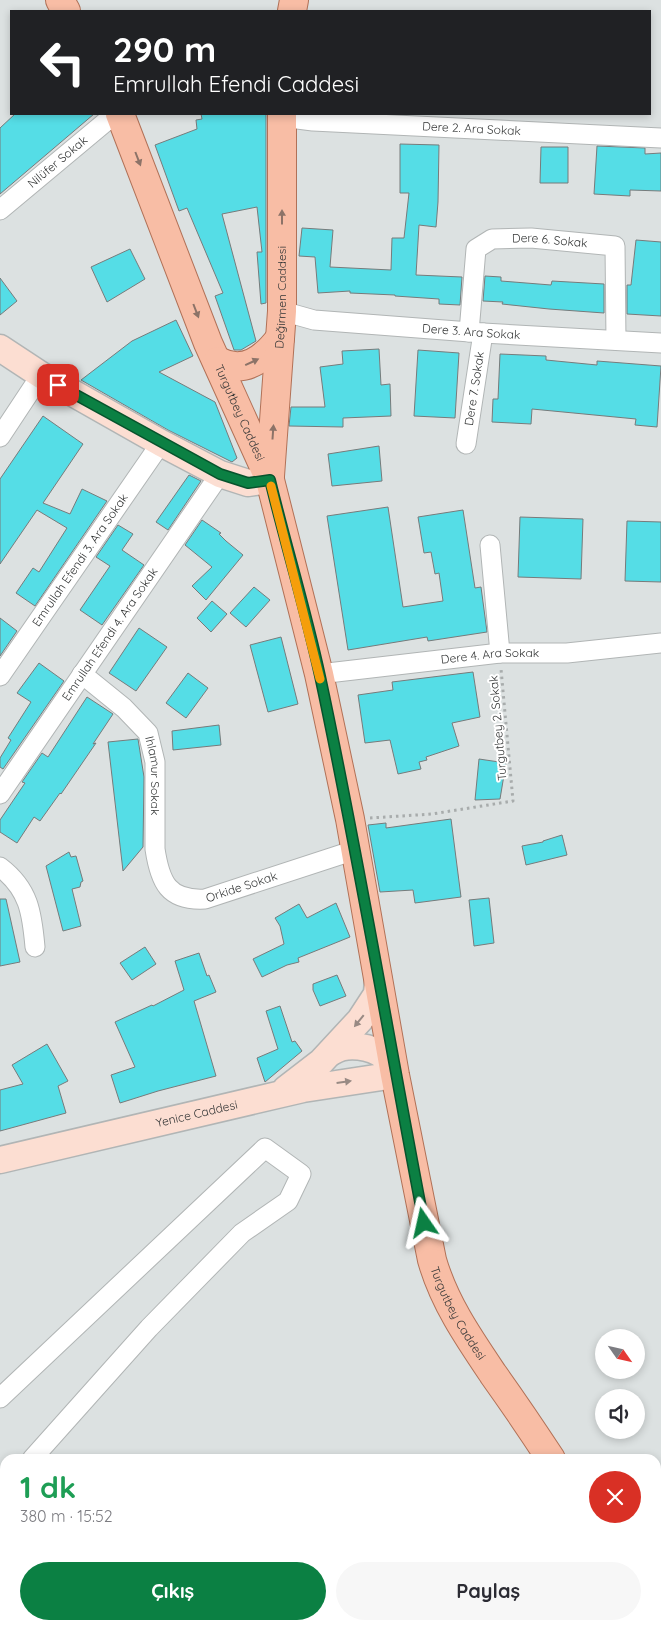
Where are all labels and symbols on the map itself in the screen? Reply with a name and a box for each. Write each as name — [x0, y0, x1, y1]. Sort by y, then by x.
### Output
street label: Dere 2. Ara Sokak — [422, 118, 521, 138]
street label: Nilüfer Sokak — [24, 132, 90, 191]
one-way arrow — [134, 152, 142, 167]
one-way arrow — [278, 209, 286, 225]
street label: Dere 6. Sokak — [512, 230, 588, 250]
street label: Değirmen Caddesi — [271, 246, 289, 349]
one-way arrow — [192, 304, 200, 319]
street label: Dere 3. Ara Sokak — [422, 320, 521, 342]
street label: Dere 7. Sokak — [461, 350, 487, 427]
one-way arrow — [245, 358, 260, 366]
street label: Turgutbey Caddesi — [212, 362, 268, 463]
pin — [37, 364, 79, 406]
one-way arrow — [269, 424, 277, 440]
street label: Emrullah Efendi 3. Ara Sokak — [29, 490, 131, 629]
street label: Emrullah Efendi 4. Ara Sokak — [58, 564, 161, 703]
street label: Dere 4. Ara Sokak — [440, 645, 539, 667]
street label: Turgutbey 2. Sokak — [485, 675, 510, 781]
street label: Ihlamur Sokak — [142, 735, 164, 815]
street label: Orkide Sokak — [204, 868, 279, 905]
one-way arrow — [353, 1014, 364, 1027]
one-way arrow — [336, 1078, 352, 1086]
street label: Yenice Caddesi — [154, 1097, 239, 1130]
position arrow — [397, 1196, 449, 1248]
street label: Turgutbey Caddesi — [427, 1264, 489, 1363]
north arrow — [595, 1329, 645, 1379]

